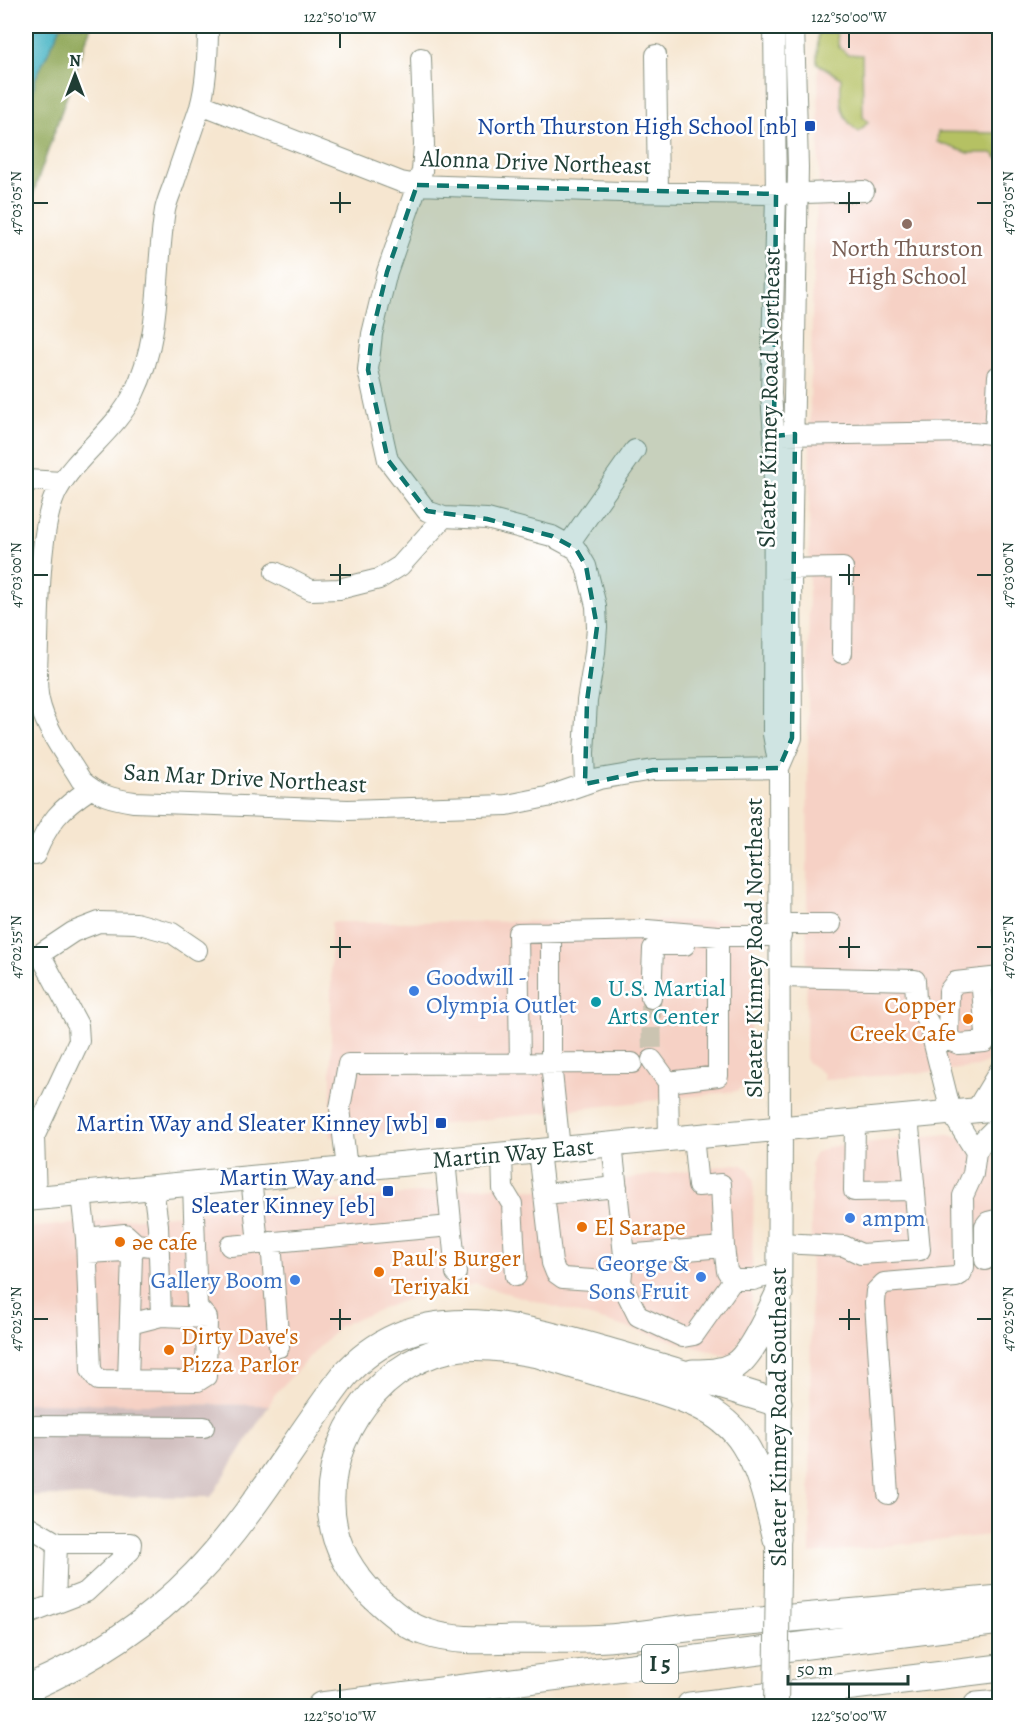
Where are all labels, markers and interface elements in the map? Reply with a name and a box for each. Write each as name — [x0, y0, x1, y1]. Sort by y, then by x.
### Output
text: 122°50'10"W — [304, 7, 376, 27]
text: 122°50'00"W — [811, 7, 887, 27]
north arrow — [45, 45, 105, 105]
text: N — [69, 50, 81, 72]
place label: North Thurston High School [nb] — [477, 110, 798, 142]
marker: North Thurston High School [nb] — [803, 119, 817, 133]
street label: Alonna Drive Northeast — [419, 142, 652, 182]
text: 47°03'05"N — [6, 171, 26, 235]
text: 47°03'05"N — [998, 171, 1018, 235]
marker: North Thurston High School — [900, 217, 914, 231]
place label: North Thurston High School — [831, 232, 983, 292]
street label: Sleater Kinney Road Northeast — [750, 248, 788, 548]
text: 47°03'00"N — [6, 542, 26, 608]
text: 47°03'00"N — [998, 542, 1018, 608]
street label: San Mar Drive Northeast — [123, 756, 367, 800]
street label: Sleater Kinney Road Northeast — [738, 798, 770, 1098]
text: 47°02'55"N — [6, 915, 26, 979]
text: 47°02'55"N — [998, 915, 1018, 979]
place label: Goodwill - Olympia Outlet — [426, 961, 577, 1021]
place label: U.S. Martial Arts Center — [607, 972, 726, 1032]
marker: Goodwill - Olympia Outlet — [407, 984, 421, 998]
place label: Copper Creek Cafe — [850, 989, 956, 1049]
marker: U.S. Martial Arts Center — [589, 995, 603, 1009]
marker: Copper Creek Cafe — [961, 1012, 975, 1026]
place label: Martin Way and Sleater Kinney [wb] — [76, 1107, 429, 1139]
marker: Martin Way and Sleater Kinney [wb] — [434, 1116, 448, 1130]
street label: Martin Way East — [431, 1130, 595, 1176]
place label: Martin Way and Sleater Kinney [eb] — [191, 1161, 376, 1221]
marker: Martin Way and Sleater Kinney [eb] — [381, 1184, 395, 1198]
place label: ampm — [862, 1202, 926, 1234]
place label: El Sarape — [594, 1211, 686, 1243]
marker: ampm — [843, 1211, 857, 1225]
marker: El Sarape — [575, 1220, 589, 1234]
place label: əe cafe — [132, 1226, 198, 1258]
marker: əe cafe — [113, 1235, 127, 1249]
place label: Paul's Burger Teriyaki — [391, 1242, 521, 1302]
place label: George & Sons Fruit — [589, 1247, 689, 1307]
place label: Gallery Boom — [151, 1264, 283, 1296]
marker: Paul's Burger Teriyaki — [372, 1265, 386, 1279]
street label: Sleater Kinney Road Southeast — [762, 1267, 794, 1567]
marker: George & Sons Fruit — [694, 1270, 708, 1284]
marker: Gallery Boom — [288, 1273, 302, 1287]
text: 47°02'50"N — [6, 1286, 26, 1352]
text: 47°02'50"N — [998, 1286, 1018, 1352]
place label: Dirty Dave's Pizza Parlor — [181, 1320, 299, 1380]
marker: Dirty Dave's Pizza Parlor — [162, 1343, 176, 1357]
road number: I 5 — [642, 1645, 678, 1683]
scale bar — [788, 1648, 908, 1686]
text: 50 m — [797, 1657, 833, 1681]
text: 122°50'10"W — [304, 1706, 376, 1726]
text: 122°50'00"W — [811, 1706, 887, 1726]

